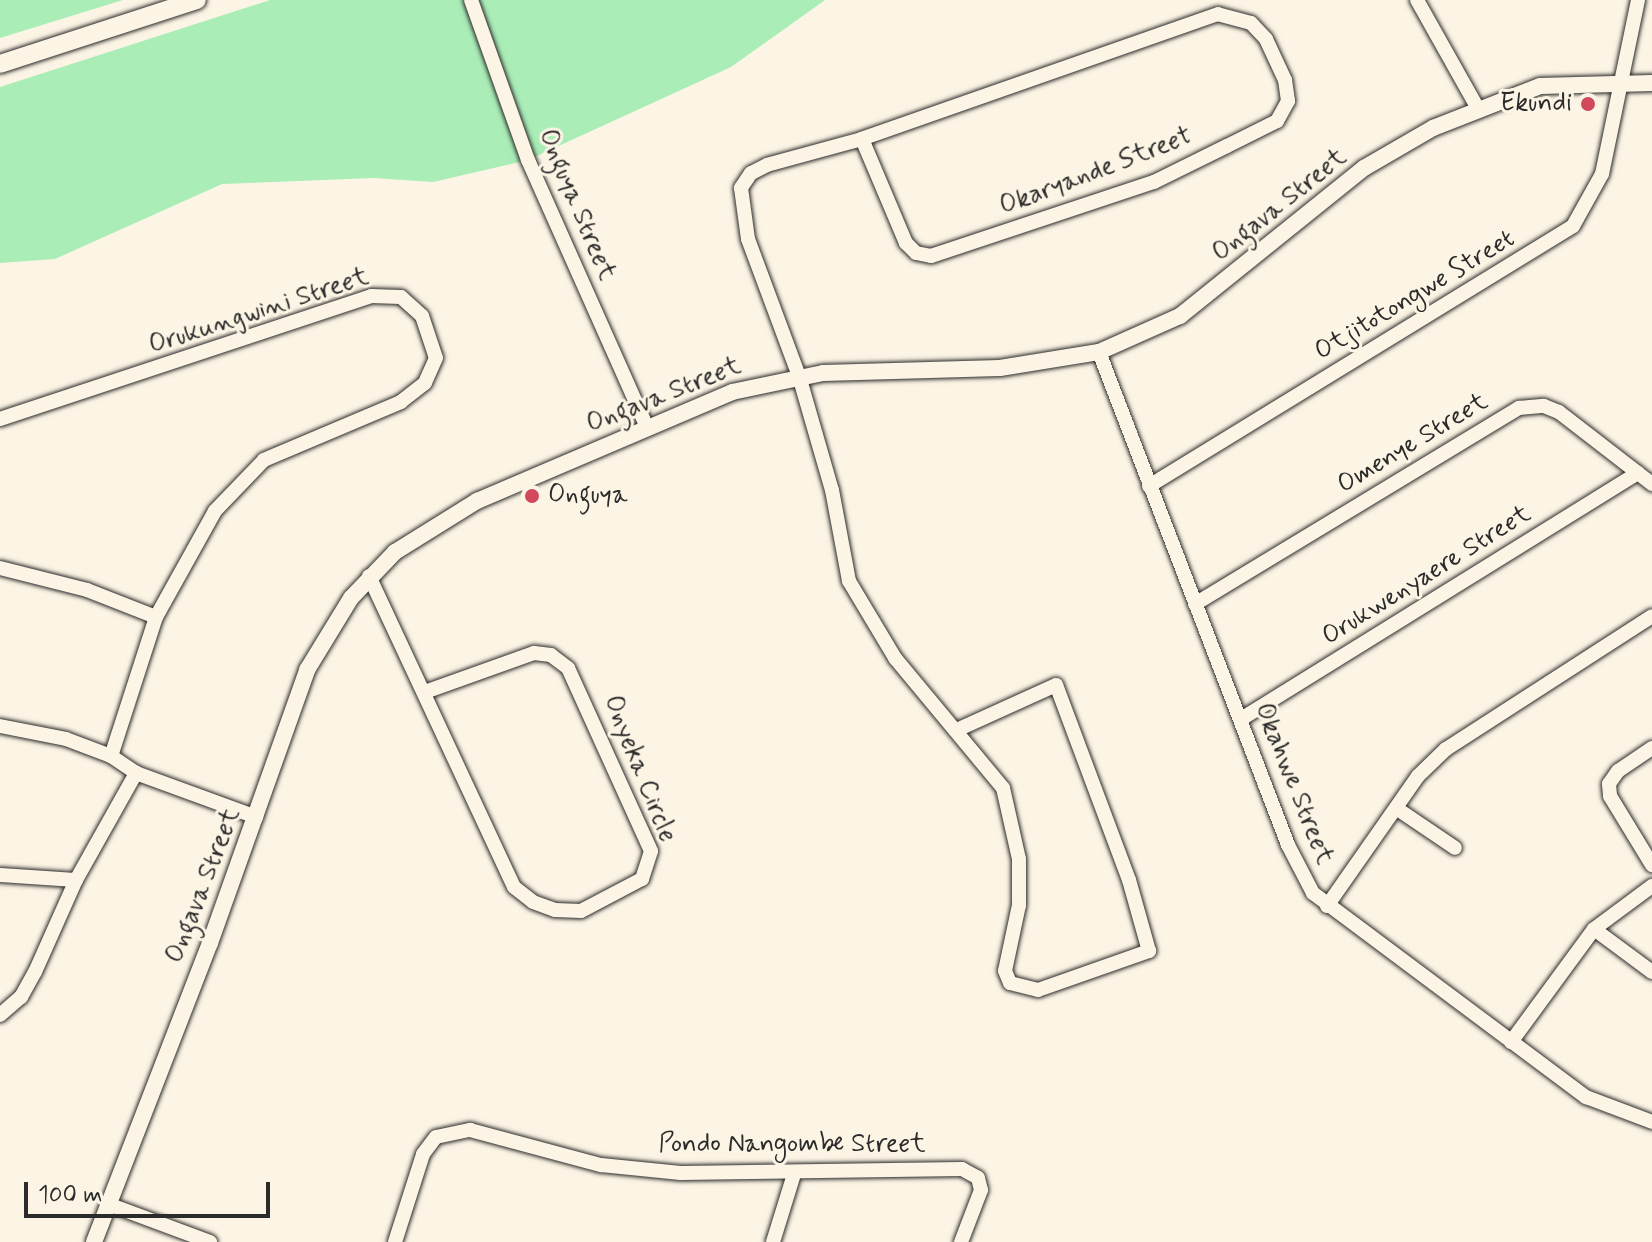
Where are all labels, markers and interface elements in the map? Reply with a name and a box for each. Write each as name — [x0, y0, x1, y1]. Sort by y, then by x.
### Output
place label: Ekundi — [1500, 88, 1572, 120]
marker: Ekundi — [1579, 95, 1597, 113]
street label: Okaryande Street — [996, 121, 1196, 223]
street label: Onguya Street — [530, 125, 622, 285]
street label: Ongava Street — [1207, 142, 1353, 270]
street label: Otjitotongwe Street — [1307, 223, 1523, 369]
street label: Orukungwini Street — [145, 262, 373, 362]
street label: Ongava Street — [582, 351, 746, 441]
street label: Omenye Street — [1332, 387, 1494, 501]
place label: Onguya — [548, 480, 627, 512]
marker: Onguya — [523, 487, 541, 505]
street label: Orukwenyaere Street — [1317, 499, 1537, 653]
street label: Onyeka Circle — [595, 691, 683, 847]
street label: Okahwe Street — [1246, 699, 1340, 869]
street label: Ongava Street — [160, 804, 248, 968]
street label: Pondo Nangombe Street — [659, 1129, 925, 1161]
scale bar — [28, 1166, 274, 1216]
text: 100 m — [38, 1180, 102, 1211]

